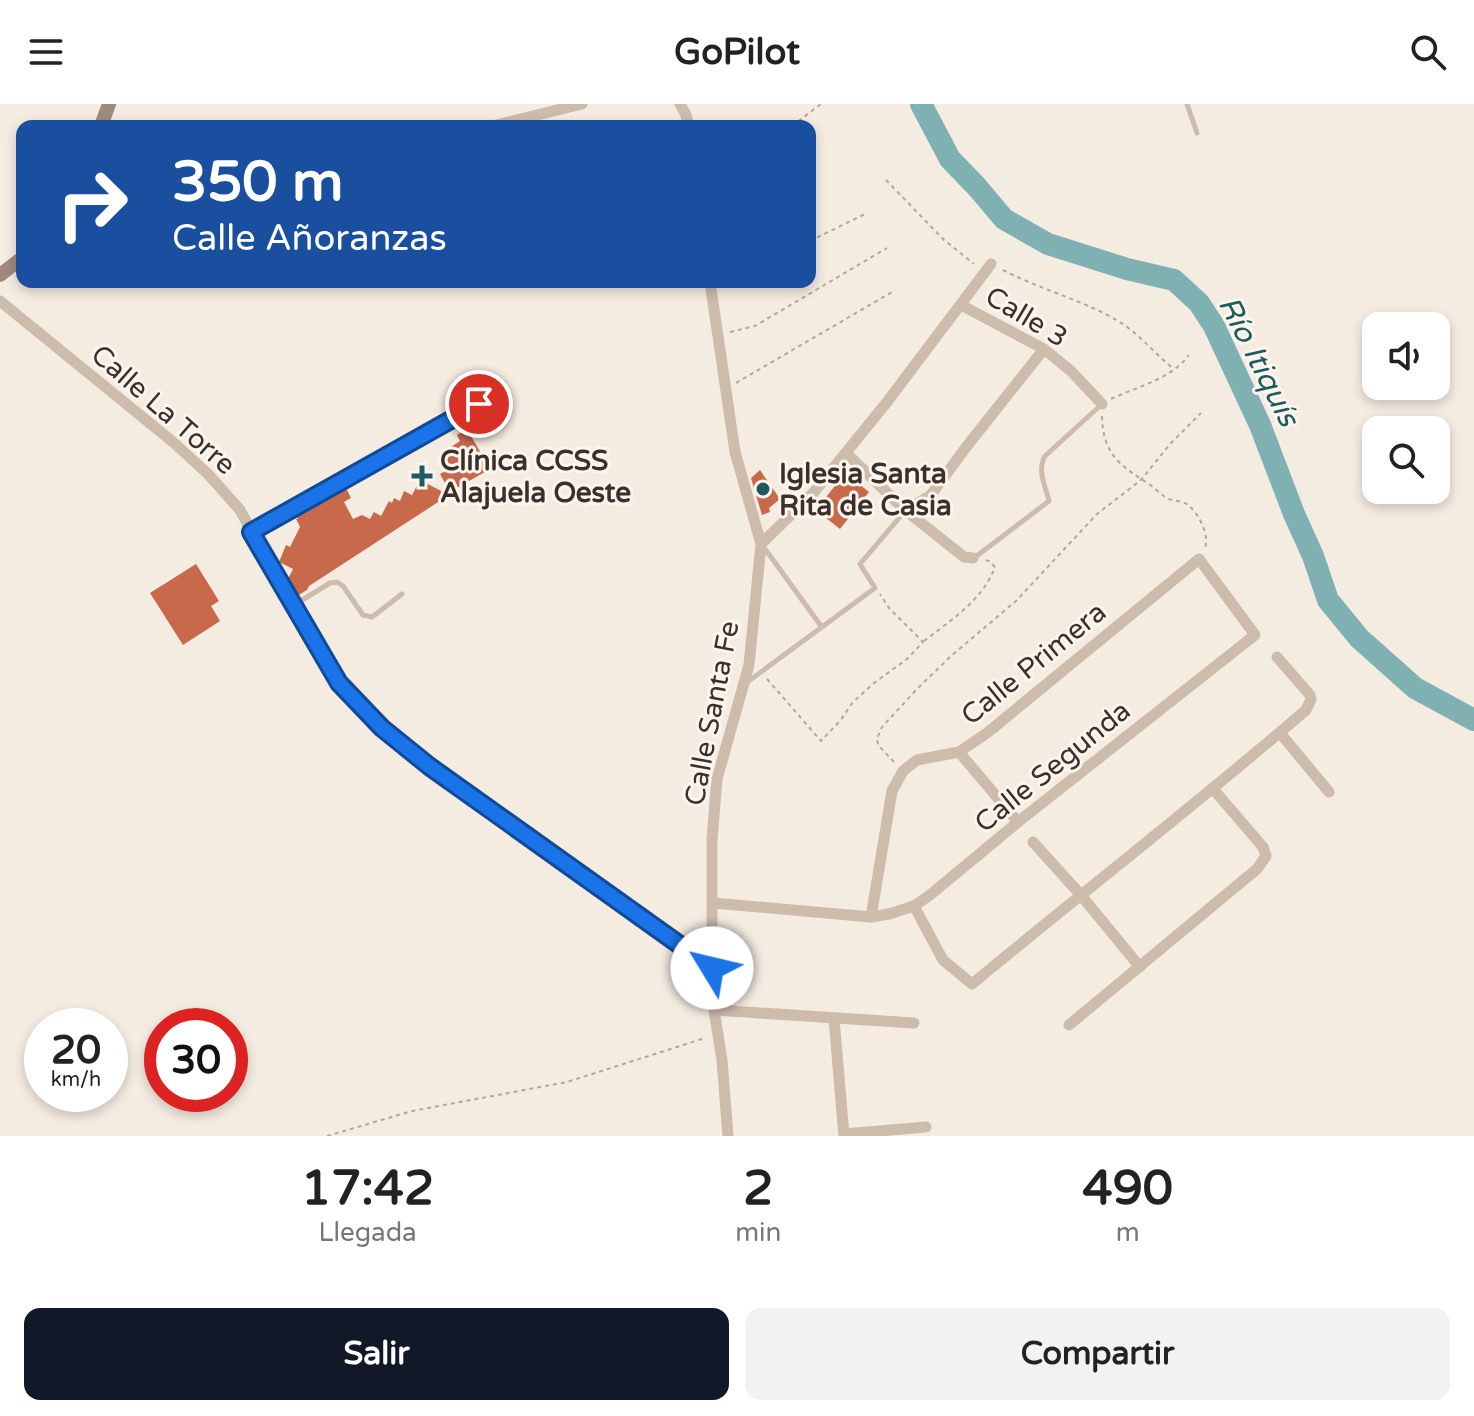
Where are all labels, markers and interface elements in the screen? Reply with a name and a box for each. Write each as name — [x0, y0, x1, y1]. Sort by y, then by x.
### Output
icon: menu — [24, 30, 68, 74]
icon: search — [1406, 30, 1450, 74]
text: GoPilot — [674, 31, 800, 74]
text: 350 m — [172, 149, 343, 216]
icon: right — [40, 152, 144, 256]
text: Calle Añoranzas — [172, 217, 447, 260]
street label: Calle 3 — [979, 279, 1074, 355]
water label: Río Itiquís — [1210, 290, 1308, 435]
map controls — [1362, 312, 1450, 504]
button: sound — [1362, 312, 1450, 400]
street label: Calle La Torre — [84, 338, 243, 482]
pin — [445, 370, 513, 438]
icon: arrive — [457, 382, 501, 426]
button: search — [1362, 416, 1450, 504]
place label: Clínica CCSS Alajuela Oeste — [440, 444, 631, 510]
place label: Iglesia Santa Rita de Casia — [779, 457, 952, 523]
marker: Clínica CCSS Alajuela Oeste — [411, 465, 433, 487]
marker: Iglesia Santa Rita de Casia — [754, 480, 772, 498]
street label: Calle Primera — [954, 595, 1113, 733]
street label: Calle Santa Fe — [677, 618, 747, 808]
street label: Calle Segunda — [968, 694, 1137, 840]
position arrow — [670, 926, 754, 1010]
speed limit sign: 30 — [144, 1008, 248, 1112]
text: 20 — [51, 1026, 101, 1074]
text: km/h — [51, 1068, 101, 1092]
text: 17:42 — [301, 1160, 434, 1218]
text: 2 — [743, 1160, 773, 1218]
text: 490 — [1082, 1160, 1173, 1218]
text: Llegada — [319, 1217, 417, 1248]
text: min — [735, 1217, 781, 1248]
text: m — [1116, 1217, 1140, 1248]
button: Salir — [24, 1308, 729, 1400]
button: Compartir — [745, 1308, 1450, 1400]

